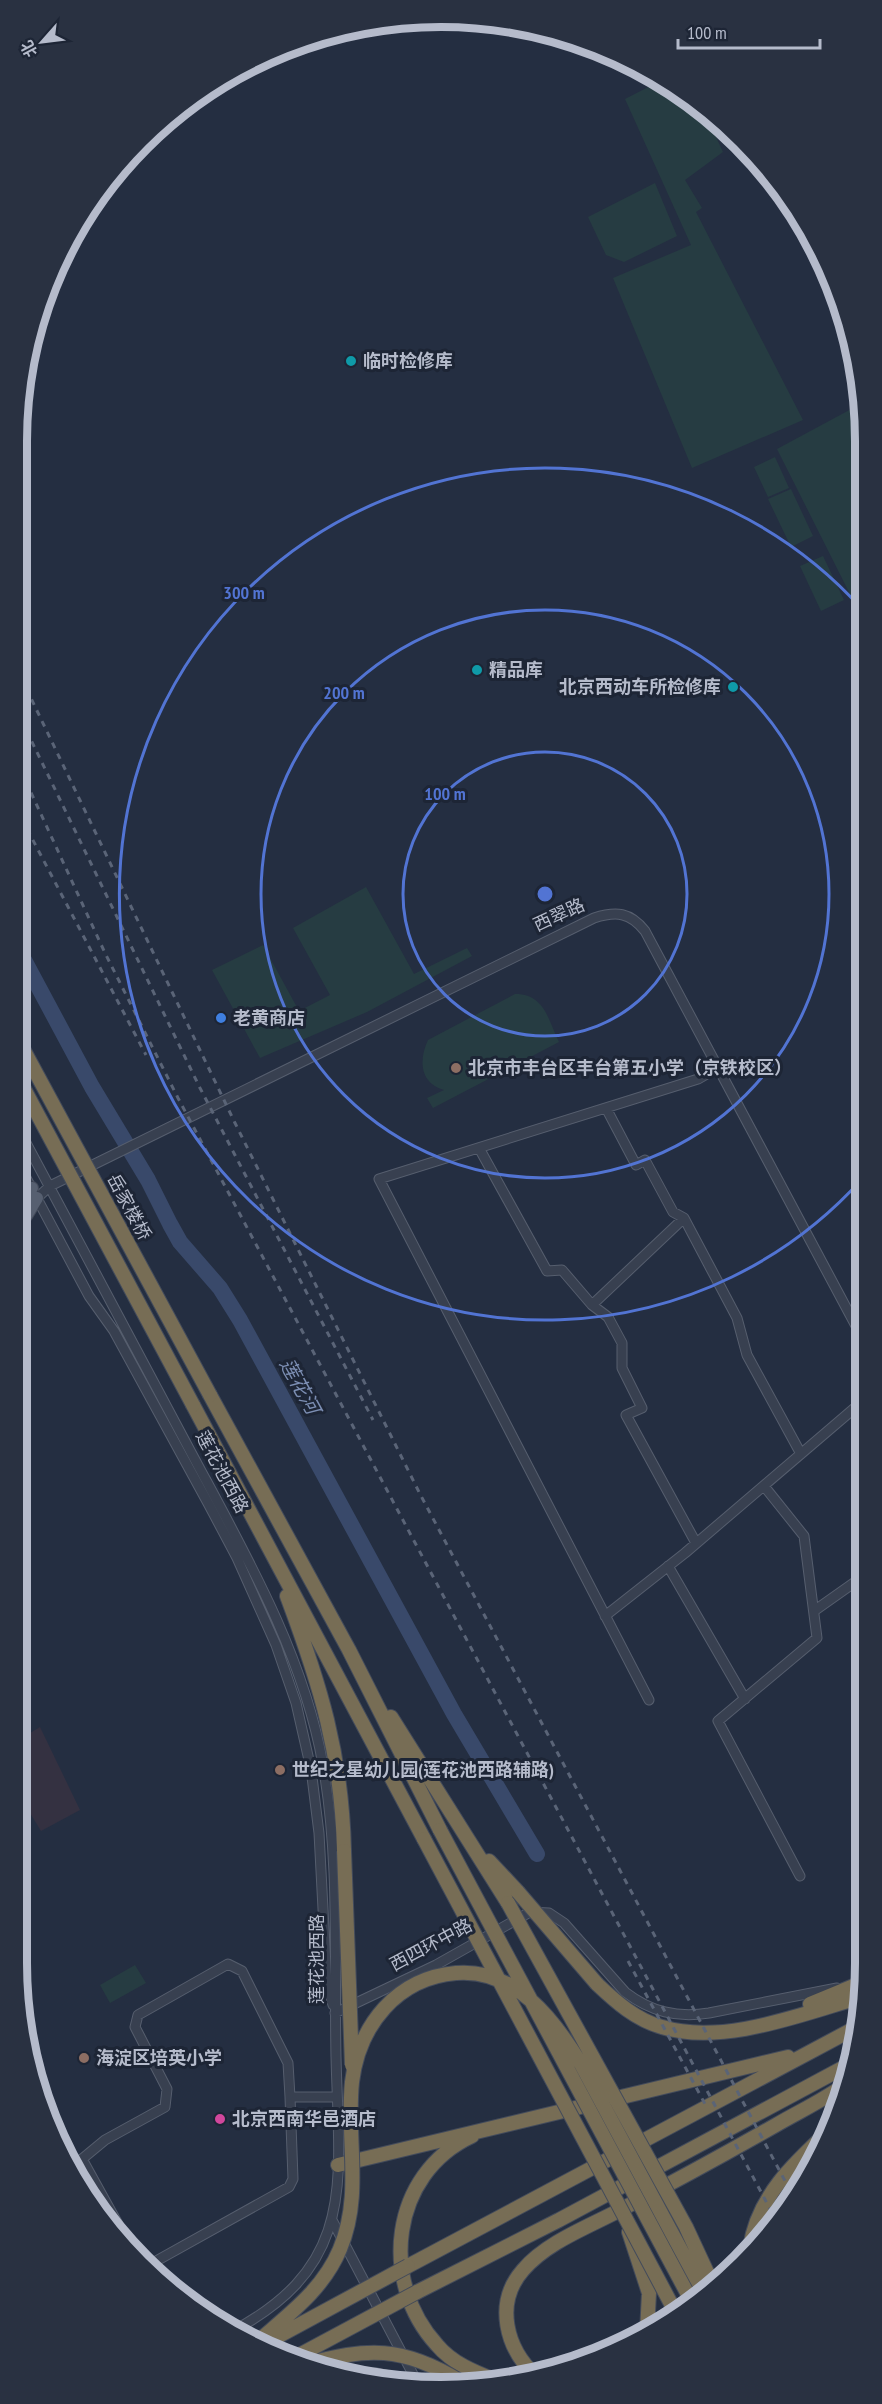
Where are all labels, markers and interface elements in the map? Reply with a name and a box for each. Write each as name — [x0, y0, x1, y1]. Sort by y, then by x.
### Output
north arrow — [12, 12, 72, 72]
scale bar — [678, 12, 820, 50]
text: 100 m — [687, 21, 727, 44]
text: 北 — [16, 37, 41, 61]
place label: 临时检修库 — [363, 349, 453, 372]
marker: 临时检修库 — [344, 354, 358, 368]
text: 300 m — [223, 581, 265, 604]
place label: 精品库 — [489, 658, 543, 681]
marker: 精品库 — [470, 663, 484, 677]
place label: 北京西动车所检修库 — [559, 675, 721, 698]
marker: 北京西动车所检修库 — [726, 680, 740, 694]
text: 200 m — [323, 681, 365, 704]
text: 100 m — [424, 782, 466, 805]
centre of rings — [535, 884, 555, 904]
street label: 西翠路 — [529, 893, 588, 936]
place label: 老黄商店 — [233, 1006, 305, 1029]
marker: 老黄商店 — [214, 1011, 228, 1025]
place label: 北京市丰台区丰台第五小学（京铁校区） — [468, 1056, 792, 1079]
marker: 北京市丰台区丰台第五小学（京铁校区） — [449, 1061, 463, 1075]
street label: 岳家楼桥 — [102, 1170, 156, 1244]
water label: 莲花河 — [274, 1353, 328, 1422]
street label: 莲花池西路 — [191, 1427, 254, 1517]
place label: 世纪之星幼儿园(莲花池西路辅路) — [292, 1758, 554, 1781]
marker: 世纪之星幼儿园(莲花池西路辅路) — [273, 1763, 287, 1777]
street label: 西四环中路 — [386, 1913, 476, 1976]
street label: 莲花池西路 — [305, 1914, 328, 2004]
place label: 海淀区培英小学 — [96, 2046, 222, 2069]
marker: 海淀区培英小学 — [77, 2051, 91, 2065]
place label: 北京西南华邑酒店 — [232, 2107, 376, 2130]
marker: 北京西南华邑酒店 — [213, 2112, 227, 2126]

